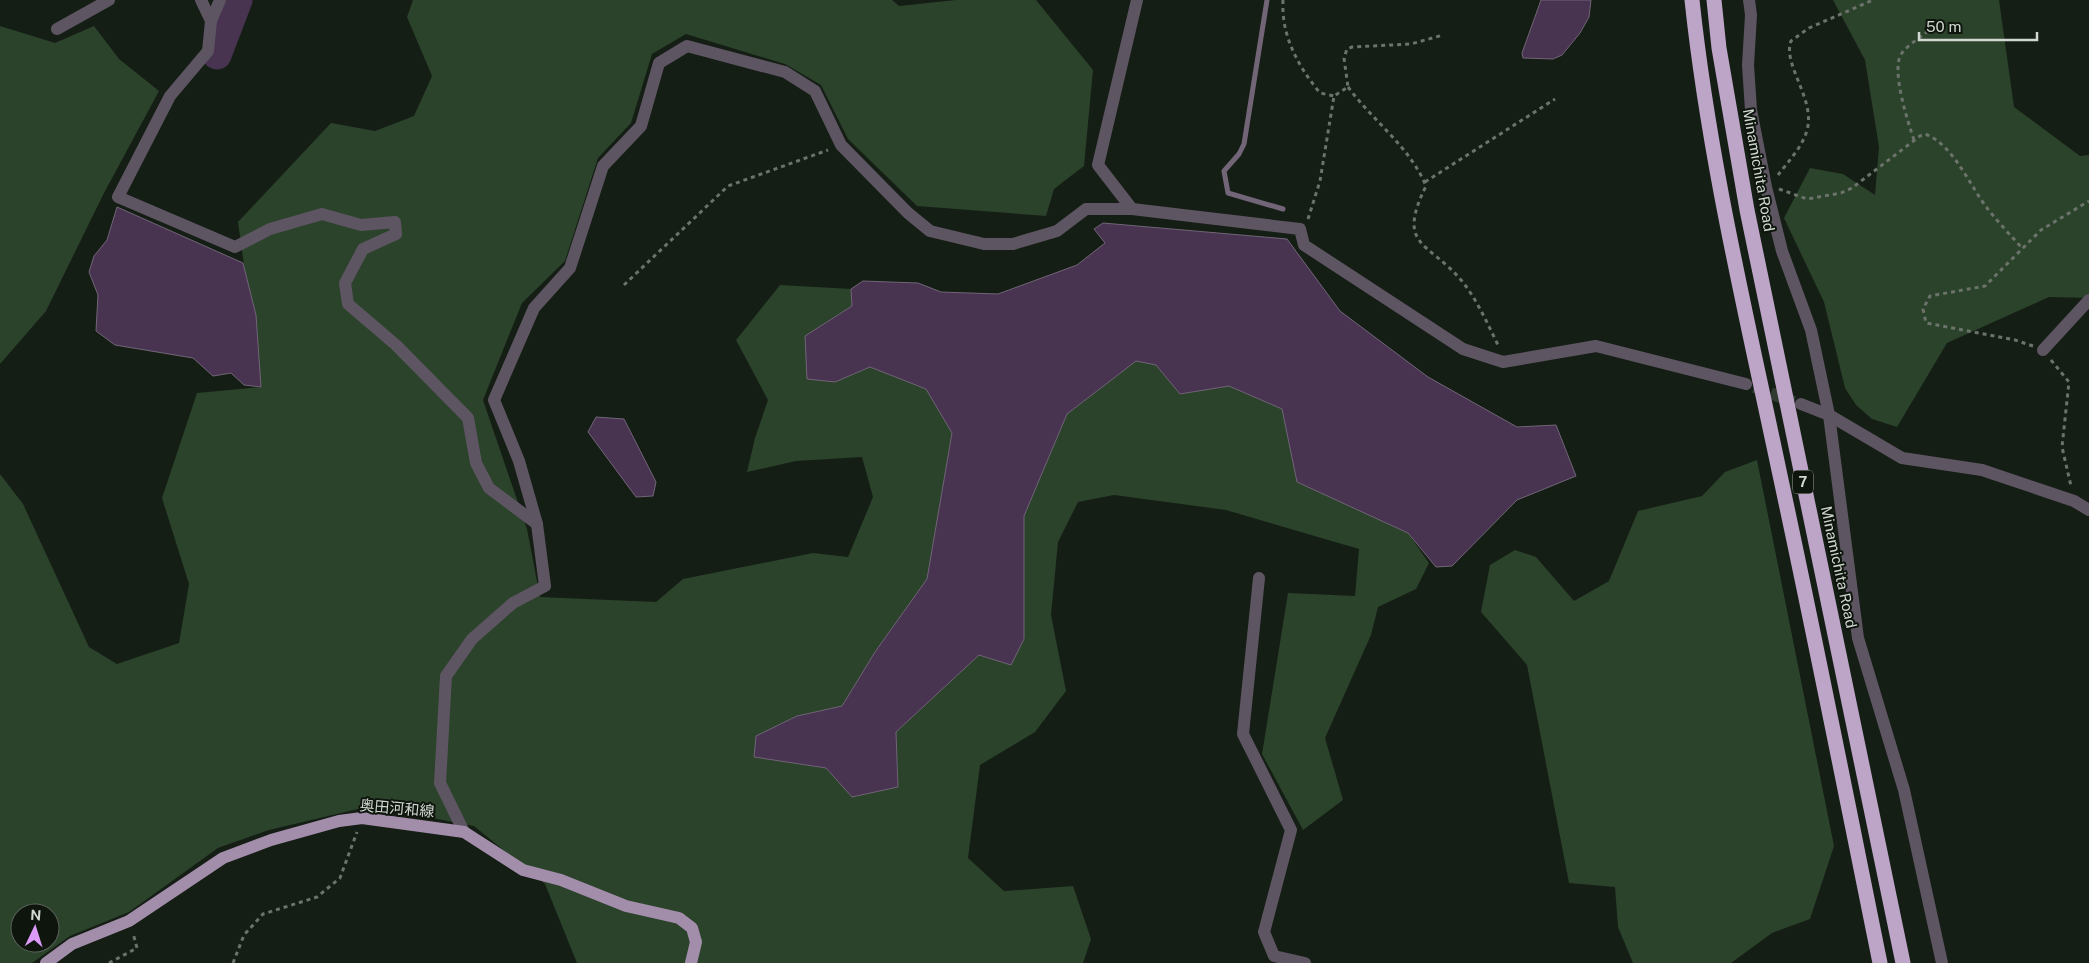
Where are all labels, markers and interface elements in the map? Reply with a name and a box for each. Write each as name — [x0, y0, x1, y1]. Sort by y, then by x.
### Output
scale bar — [1919, 10, 2036, 42]
text: 50 m — [1926, 18, 1961, 35]
street label: Minamichita Road — [1740, 107, 1778, 233]
road number: 7 — [1793, 471, 1813, 494]
street label: Minamichita Road — [1818, 504, 1860, 630]
street label: 奥田河和線 — [359, 796, 435, 820]
north arrow — [10, 903, 60, 953]
text: N — [30, 907, 42, 923]

